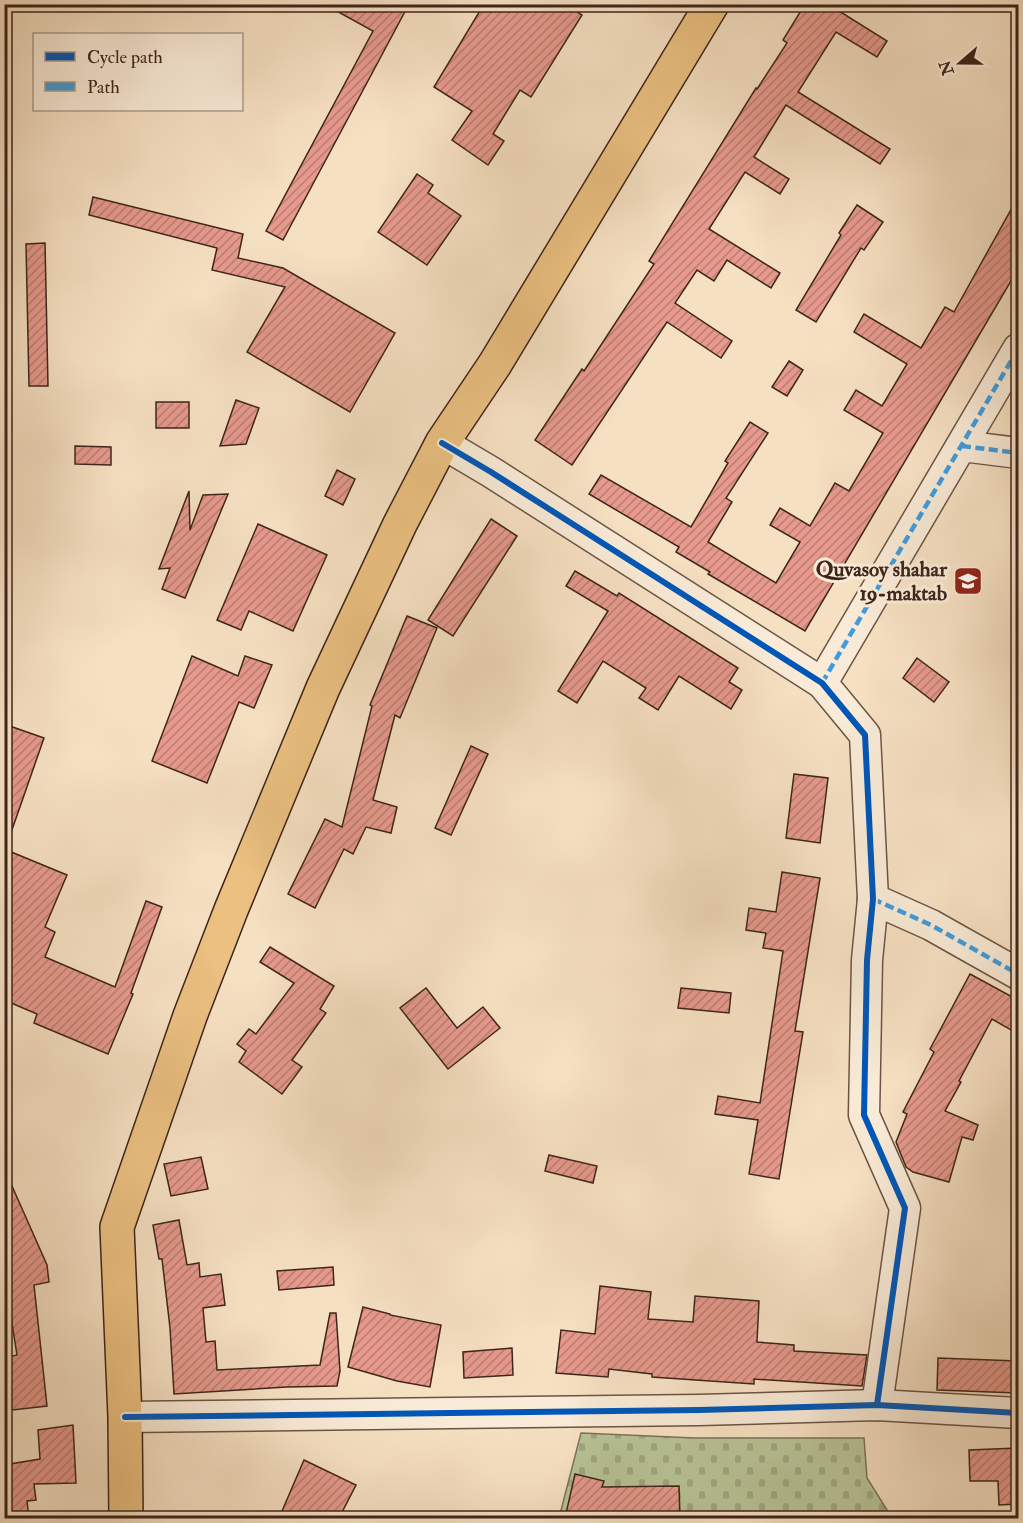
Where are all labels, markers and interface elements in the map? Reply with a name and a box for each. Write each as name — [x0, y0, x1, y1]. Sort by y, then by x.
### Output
legend — [33, 33, 243, 111]
north arrow — [930, 33, 990, 93]
text: Cycle path — [87, 46, 163, 69]
text: N — [935, 57, 959, 79]
text: Path — [87, 76, 120, 99]
place label: Quvasoy shahar 19-maktab — [816, 556, 948, 607]
school or university icon: Quvasoy shahar 19-maktab — [952, 565, 984, 597]

